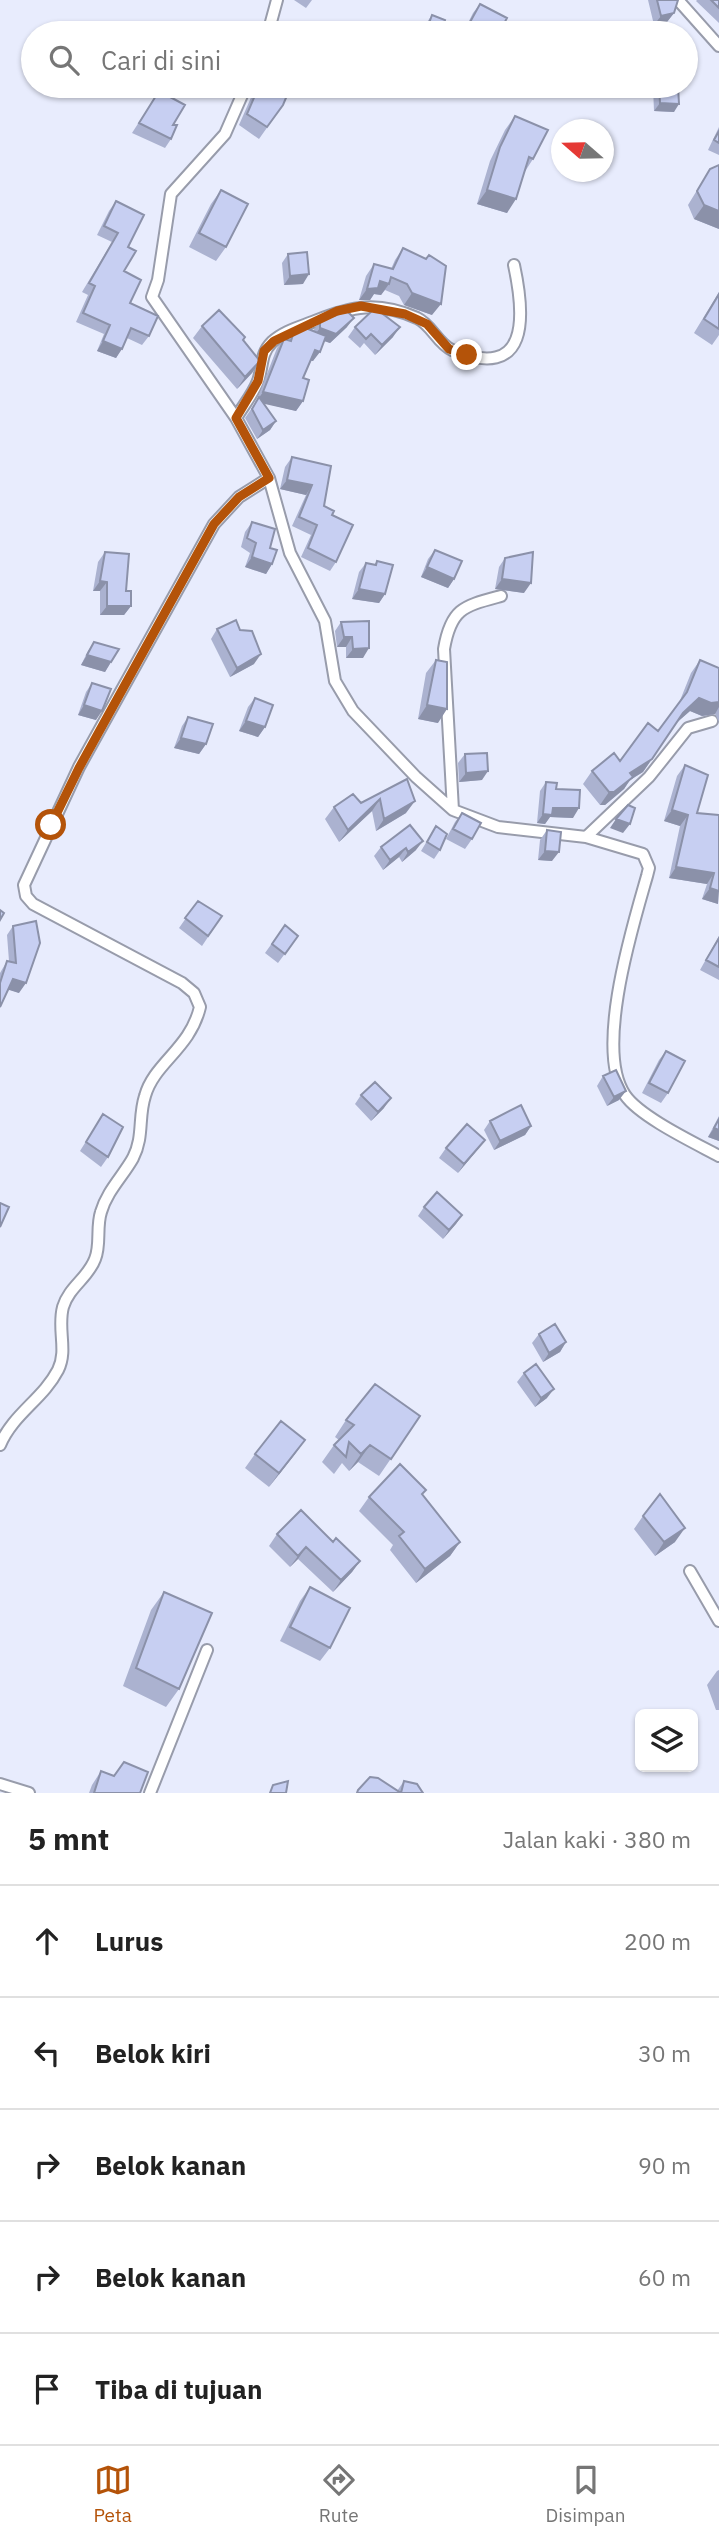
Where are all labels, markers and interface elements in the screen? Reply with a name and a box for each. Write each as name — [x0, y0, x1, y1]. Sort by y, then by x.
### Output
search box — [21, 21, 698, 98]
icon: search — [45, 41, 83, 79]
text: Cari di sini — [101, 43, 221, 77]
north arrow — [551, 119, 614, 182]
route end — [451, 339, 482, 370]
route start — [35, 809, 66, 840]
map controls — [635, 1709, 698, 1772]
button: layers — [635, 1709, 698, 1772]
text: 5 mnt — [28, 1819, 109, 1858]
text: Jalan kaki · 380 m — [503, 1824, 691, 1854]
icon: ahead — [28, 1922, 66, 1960]
text: Lurus — [95, 1924, 163, 1958]
text: 200 m — [624, 1926, 691, 1956]
icon: left — [28, 2034, 66, 2072]
text: Belok kiri — [95, 2036, 211, 2070]
text: 30 m — [638, 2038, 691, 2068]
icon: right — [28, 2146, 66, 2184]
text: Belok kanan — [95, 2148, 246, 2182]
text: 90 m — [638, 2150, 691, 2180]
icon: right — [28, 2258, 66, 2296]
text: Belok kanan — [95, 2260, 246, 2294]
text: 60 m — [638, 2262, 691, 2292]
icon: arrive — [28, 2370, 66, 2408]
text: Tiba di tujuan — [95, 2372, 262, 2406]
tab: Peta — [93, 2461, 132, 2527]
tab: Rute — [319, 2461, 359, 2527]
tab: Disimpan — [545, 2461, 626, 2527]

